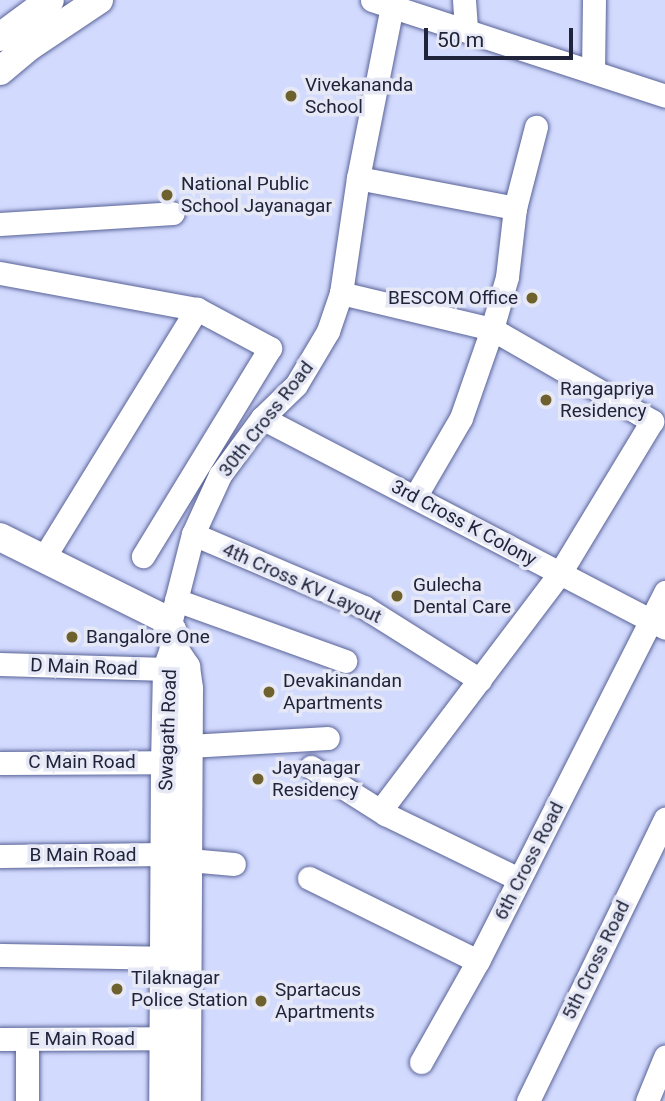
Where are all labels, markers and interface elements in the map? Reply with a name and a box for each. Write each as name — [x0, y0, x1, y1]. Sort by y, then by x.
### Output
scale bar — [427, 14, 576, 58]
text: 50 m — [437, 28, 484, 52]
place label: Vivekananda School — [305, 74, 413, 118]
marker: Vivekananda School — [283, 88, 299, 104]
place label: National Public School Jayanagar — [181, 173, 332, 217]
marker: National Public School Jayanagar — [159, 187, 175, 203]
place label: BESCOM Office — [388, 287, 518, 309]
marker: BESCOM Office — [524, 290, 540, 306]
street label: 30th Cross Road — [214, 357, 318, 481]
place label: Rangapriya Residency — [560, 378, 654, 422]
marker: Rangapriya Residency — [538, 392, 554, 408]
street label: 3rd Cross K Colony — [388, 475, 540, 571]
street label: 4th Cross KV Layout — [219, 538, 385, 628]
place label: Gulecha Dental Care — [413, 574, 511, 618]
marker: Gulecha Dental Care — [387, 586, 407, 606]
place label: Bangalore One — [86, 626, 210, 648]
marker: Bangalore One — [64, 629, 80, 645]
street label: D Main Road — [30, 654, 138, 680]
street label: Swagath Road — [154, 669, 182, 791]
place label: Devakinandan Apartments — [283, 670, 402, 714]
marker: Devakinandan Apartments — [261, 684, 277, 700]
street label: C Main Road — [28, 751, 136, 773]
place label: Jayanagar Residency — [272, 757, 360, 801]
marker: Jayanagar Residency — [250, 771, 266, 787]
street label: 6th Cross Road — [489, 798, 569, 924]
street label: B Main Road — [30, 844, 136, 866]
street label: 5th Cross Road — [557, 897, 635, 1023]
place label: Tilaknagar Police Station — [131, 967, 248, 1011]
place label: Spartacus Apartments — [275, 979, 375, 1023]
marker: Tilaknagar Police Station — [109, 981, 125, 997]
marker: Spartacus Apartments — [253, 993, 269, 1009]
street label: E Main Road — [29, 1028, 135, 1050]

